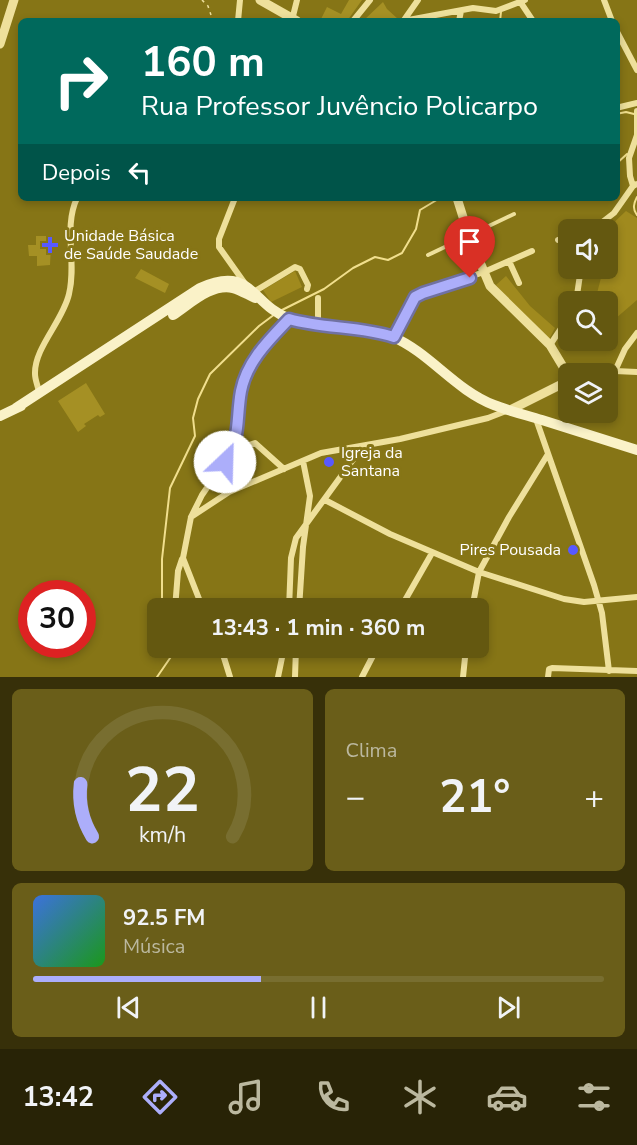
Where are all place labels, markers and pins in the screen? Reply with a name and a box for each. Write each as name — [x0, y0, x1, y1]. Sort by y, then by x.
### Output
pin — [444, 216, 495, 278]
place label: Unidade Básica de Saúde Saudade — [64, 225, 198, 265]
marker: Unidade Básica de Saúde Saudade — [41, 236, 59, 254]
place label: Igreja da Santana — [341, 442, 403, 482]
marker: Igreja da Santana — [322, 455, 336, 469]
place label: Pires Pousada — [460, 539, 561, 561]
marker: Pires Pousada — [566, 543, 580, 557]

